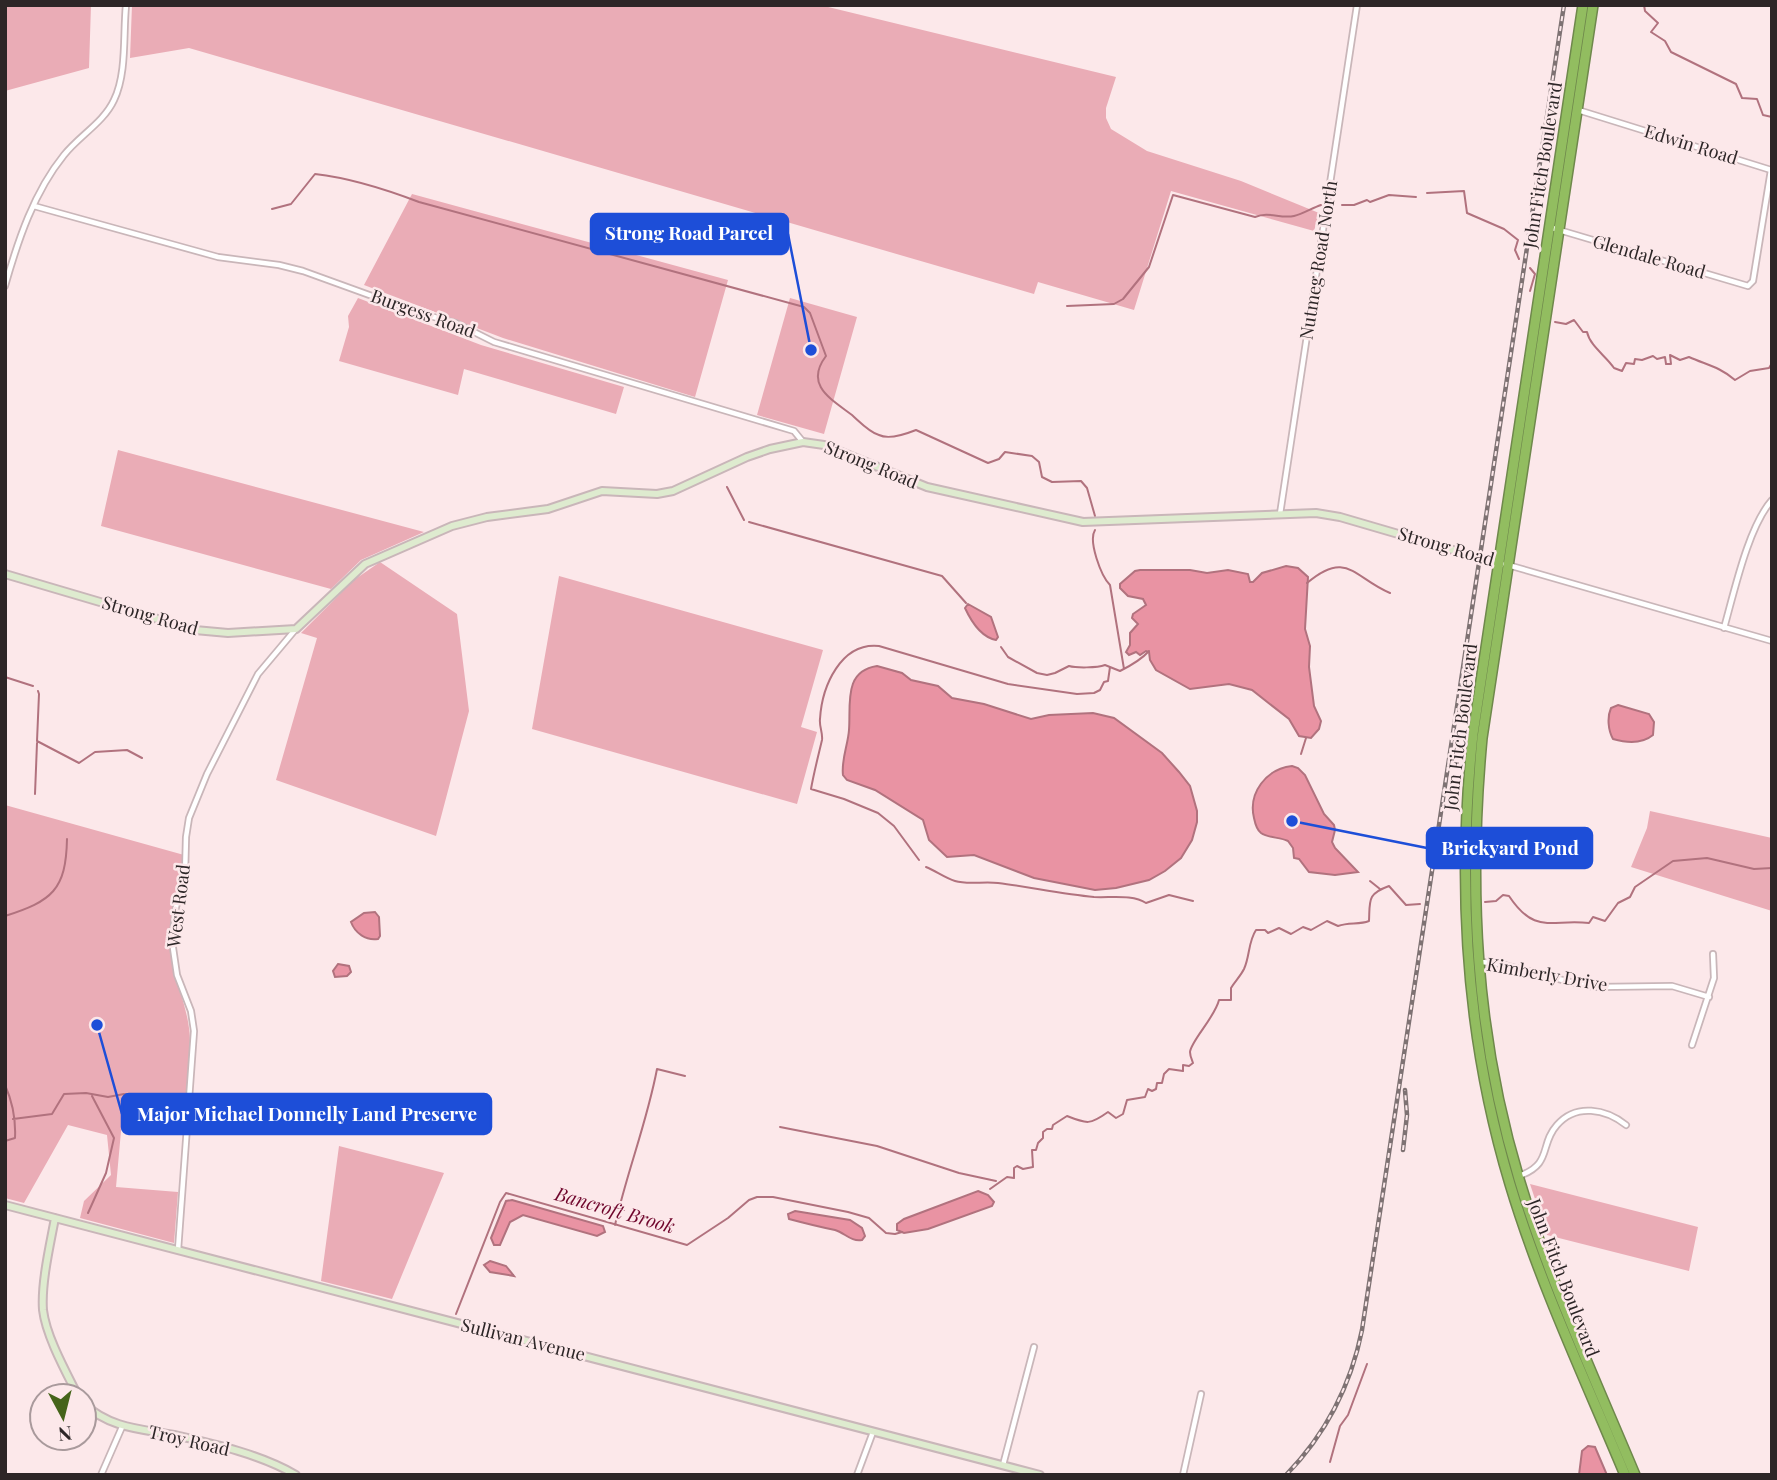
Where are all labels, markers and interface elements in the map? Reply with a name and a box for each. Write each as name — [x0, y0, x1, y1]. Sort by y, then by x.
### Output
street label: John Fitch Boulevard — [1517, 79, 1567, 251]
street label: Edwin Road — [1642, 118, 1742, 170]
street label: Nutmeg Road North — [1294, 178, 1343, 341]
callout: Strong Road Parcel — [591, 214, 788, 254]
text: Strong Road Parcel — [605, 219, 773, 245]
street label: Glendale Road — [1590, 228, 1709, 284]
street label: Burgess Road — [368, 283, 479, 343]
street label: Strong Road — [821, 434, 922, 494]
street label: Strong Road — [1395, 521, 1498, 571]
street label: Strong Road — [99, 590, 202, 640]
street label: John Fitch Boulevard — [1438, 641, 1482, 813]
callout: Brickyard Pond — [1427, 828, 1592, 868]
text: Brickyard Pond — [1441, 834, 1579, 860]
street label: West Road — [161, 862, 195, 950]
street label: Kimberly Drive — [1485, 952, 1609, 996]
callout: Major Michael Donnelly Land Preserve — [122, 1094, 491, 1134]
text: Major Michael Donnelly Land Preserve — [137, 1100, 477, 1126]
water label: Bancroft Brook — [551, 1179, 678, 1239]
street label: John Fitch Boulevard — [1522, 1194, 1605, 1361]
street label: Sullivan Avenue — [459, 1312, 588, 1366]
north arrow — [28, 1382, 98, 1452]
street label: Troy Road — [146, 1419, 233, 1461]
text: N — [57, 1421, 74, 1449]

